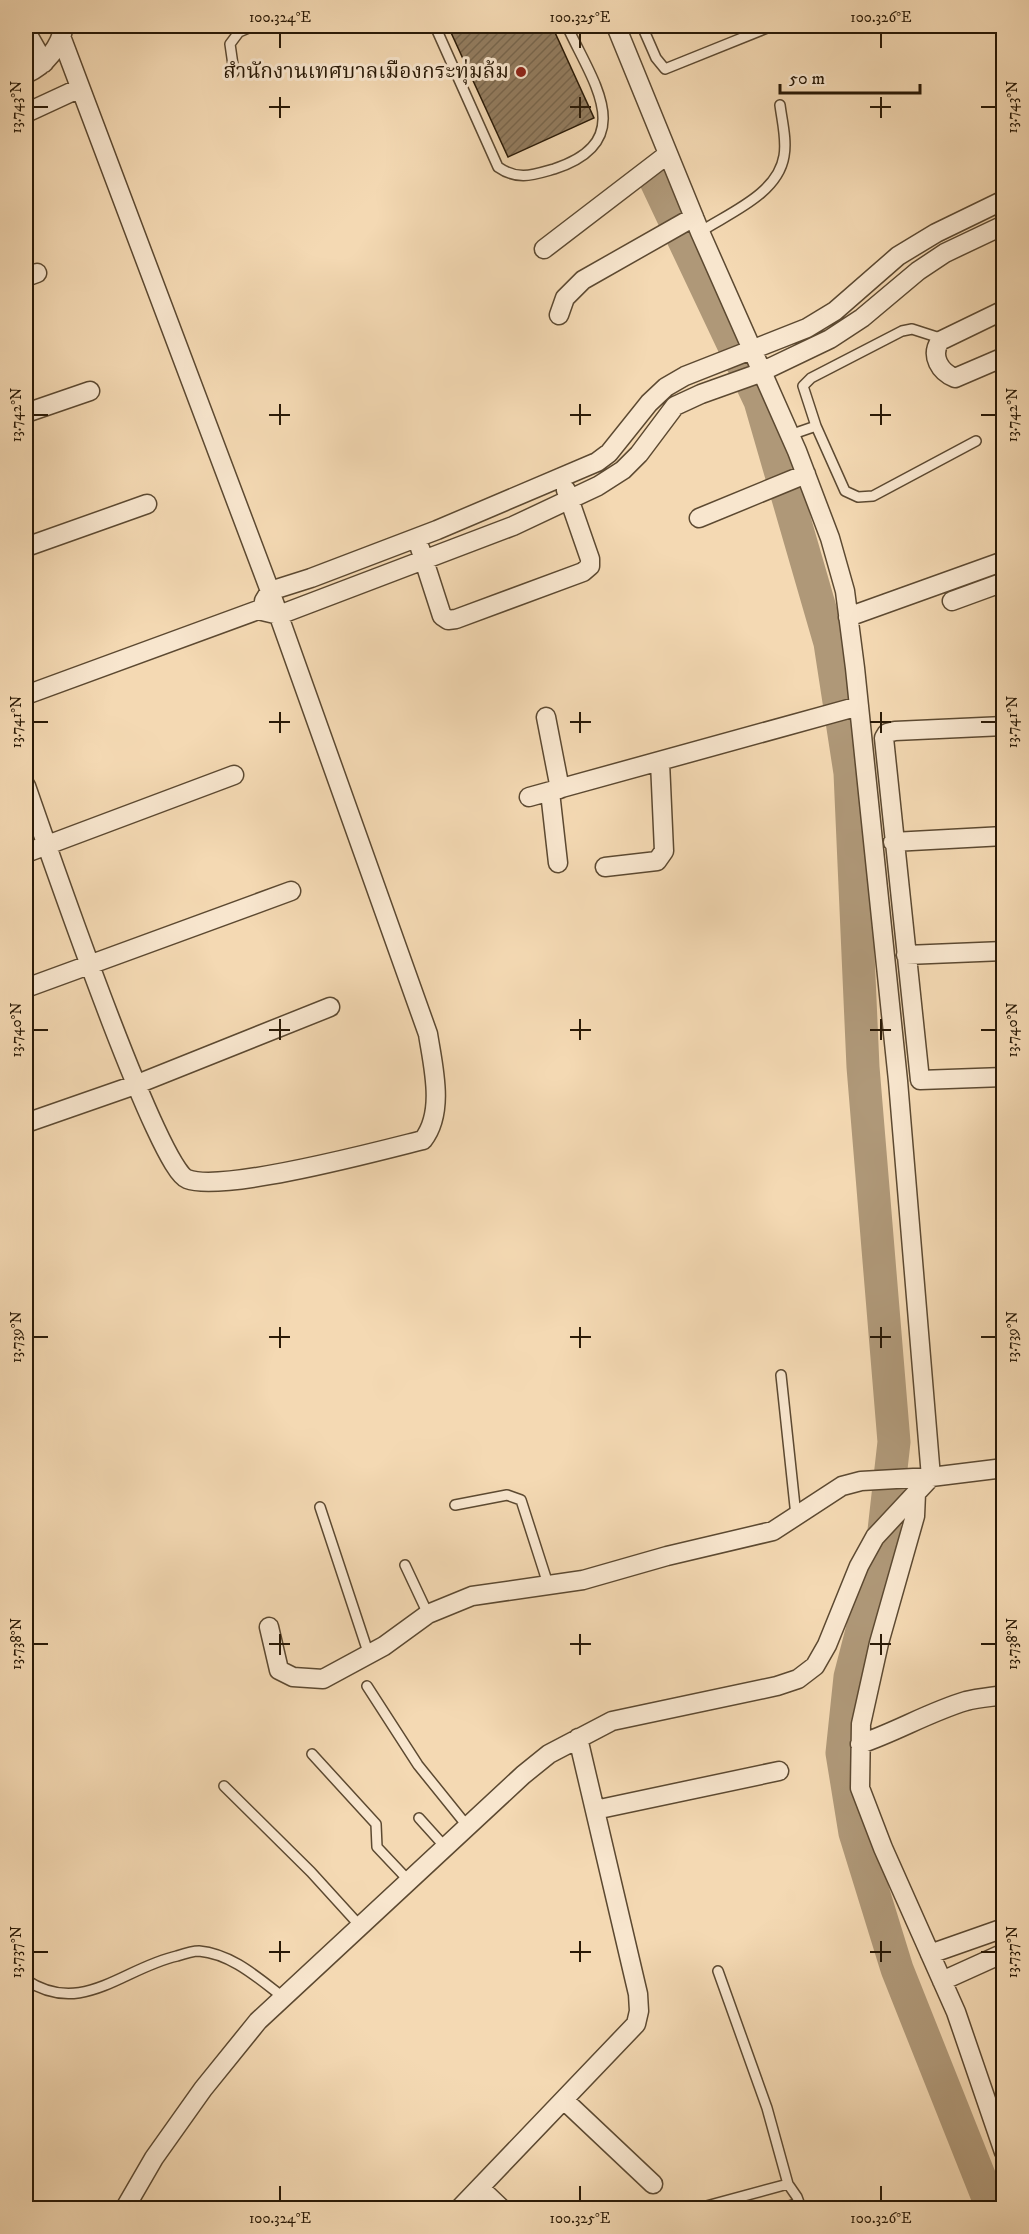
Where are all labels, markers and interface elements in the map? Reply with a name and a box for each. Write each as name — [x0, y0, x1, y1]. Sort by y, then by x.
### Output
text: 100.324°E — [249, 8, 311, 27]
text: 100.325°E — [550, 8, 611, 27]
text: 100.326°E — [850, 8, 912, 27]
scale bar — [780, 57, 920, 95]
place label: สำนักงานเทศบาลเมืองกระทุ่มล้ม — [223, 59, 509, 85]
marker: สำนักงานเทศบาลเมืองกระทุ่มล้ม — [514, 65, 528, 79]
text: 50 m — [789, 68, 825, 90]
text: 13.743°N — [7, 81, 26, 133]
text: 13.743°N — [1003, 81, 1022, 133]
text: 13.742°N — [7, 388, 26, 442]
text: 13.742°N — [1003, 388, 1022, 442]
text: 13.741°N — [7, 696, 26, 748]
text: 13.741°N — [1003, 696, 1022, 748]
text: 13.740°N — [7, 1002, 26, 1058]
text: 13.740°N — [1003, 1002, 1022, 1058]
text: 13.739°N — [7, 1311, 26, 1363]
text: 13.739°N — [1003, 1311, 1022, 1363]
text: 13.738°N — [7, 1618, 26, 1670]
text: 13.738°N — [1003, 1618, 1022, 1670]
text: 13.737°N — [7, 1926, 26, 1978]
text: 13.737°N — [1003, 1926, 1022, 1978]
text: 100.324°E — [249, 2209, 311, 2228]
text: 100.325°E — [550, 2209, 611, 2228]
text: 100.326°E — [850, 2209, 912, 2228]

